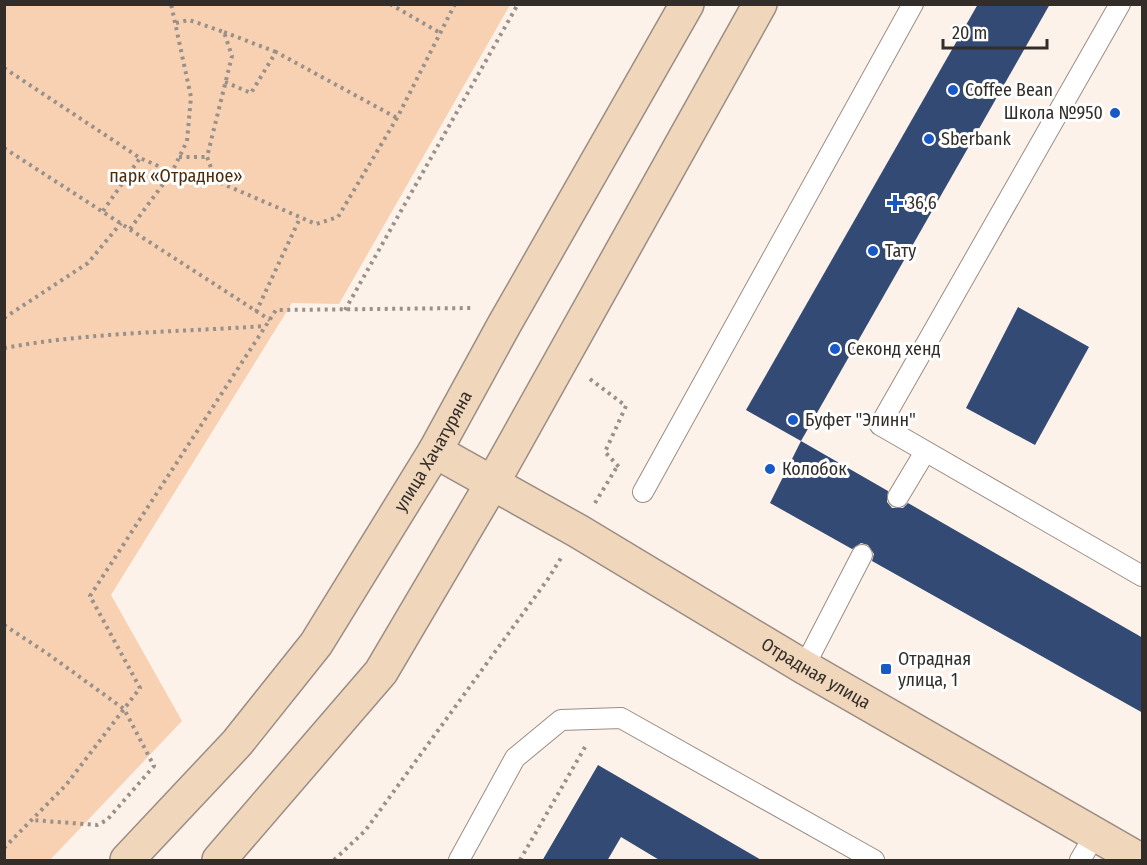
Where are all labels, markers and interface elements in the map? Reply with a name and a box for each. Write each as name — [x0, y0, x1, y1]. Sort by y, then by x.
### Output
scale bar — [943, 12, 1046, 50]
text: 20 m — [952, 22, 987, 44]
place label: Coffee Bean — [965, 79, 1053, 101]
marker: Coffee Bean — [946, 83, 960, 97]
place label: Школа №950 — [1004, 102, 1103, 124]
marker: Школа №950 — [1108, 106, 1122, 120]
place label: Sberbank — [941, 128, 1011, 150]
marker: Sberbank — [922, 132, 936, 146]
park label: парк «Отрадное» — [109, 165, 243, 187]
place label: 36,6 — [907, 192, 937, 214]
marker: 36,6 — [888, 196, 902, 210]
place label: Тату — [885, 240, 916, 262]
marker: Тату — [866, 244, 880, 258]
place label: Секонд хенд — [847, 338, 941, 360]
marker: Секонд хенд — [828, 342, 842, 356]
street label: улица Хачатуряна — [389, 387, 477, 516]
place label: Буфет "Элинн" — [805, 409, 916, 431]
marker: Буфет "Элинн" — [786, 413, 800, 427]
place label: Колобок — [782, 458, 847, 480]
marker: Колобок — [763, 462, 777, 476]
street label: Отрадная улица — [757, 633, 874, 714]
place label: Отрадная улица, 1 — [898, 648, 971, 691]
marker: Отрадная улица, 1 — [879, 662, 893, 676]

